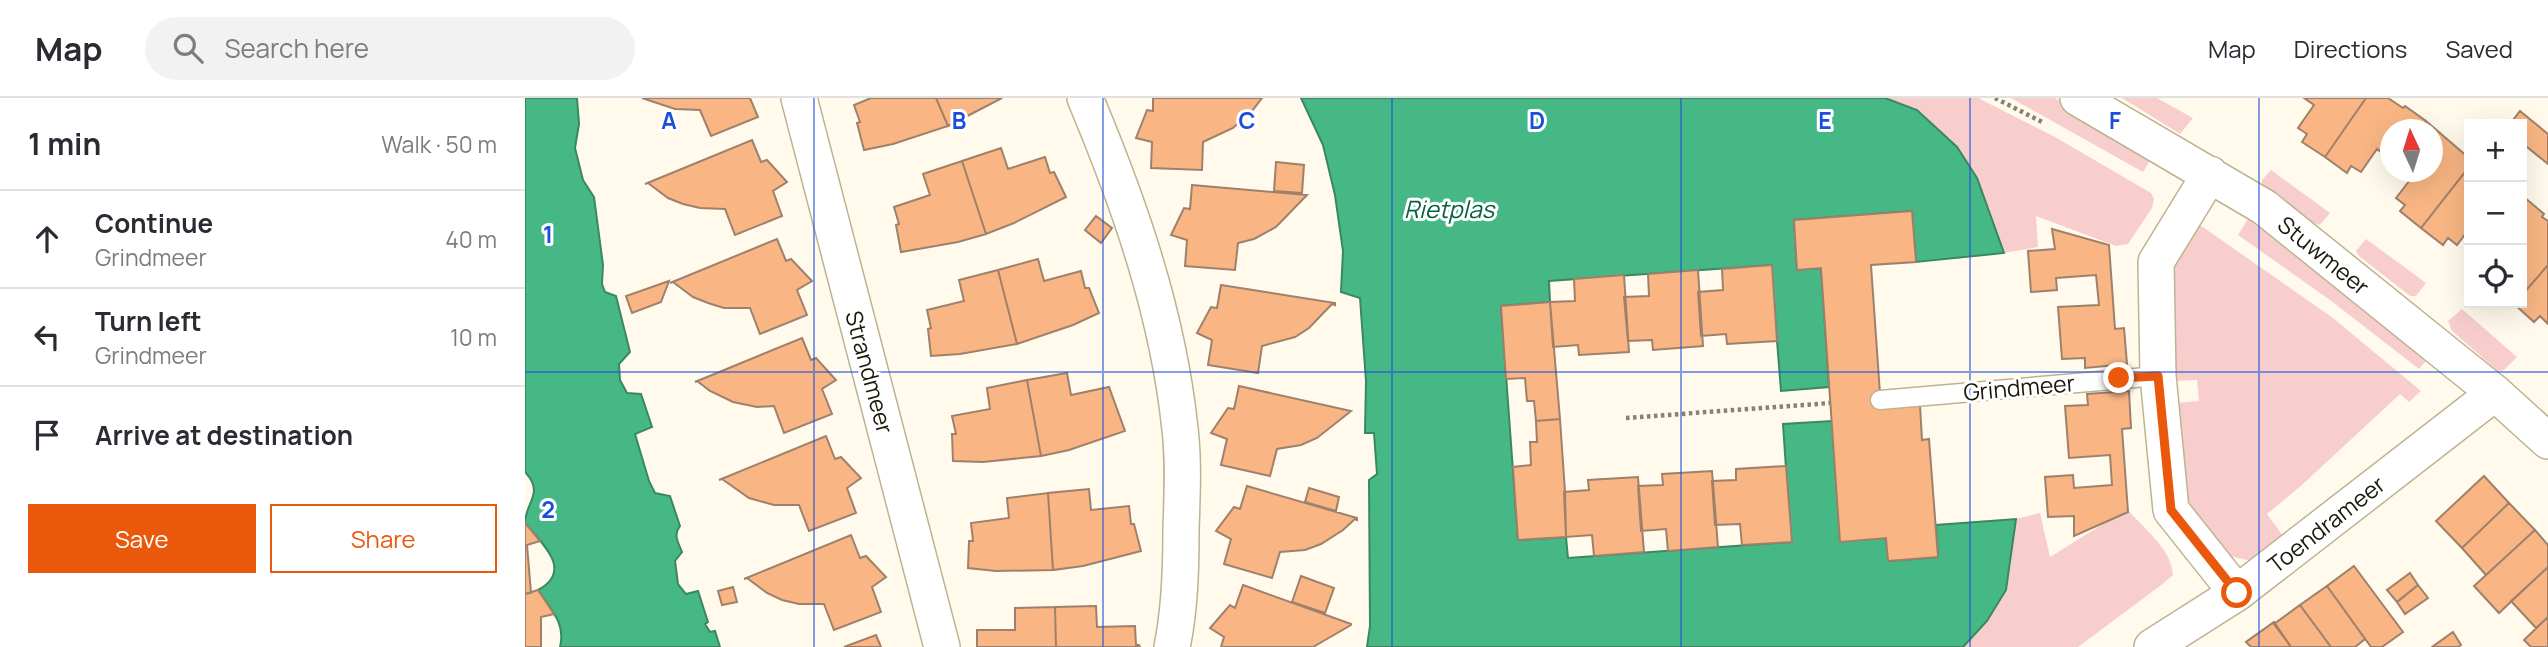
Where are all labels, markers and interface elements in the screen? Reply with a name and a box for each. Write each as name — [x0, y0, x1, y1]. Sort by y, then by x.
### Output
search box — [145, 17, 635, 80]
text: Map — [35, 26, 103, 71]
icon: search — [169, 29, 207, 67]
text: Search here — [225, 30, 369, 66]
text: Map — [2208, 32, 2256, 65]
text: Directions — [2294, 32, 2407, 65]
text: Saved — [2445, 32, 2513, 65]
text: A — [661, 104, 677, 136]
text: B — [952, 104, 966, 136]
text: C — [1239, 104, 1256, 136]
text: D — [1529, 104, 1545, 136]
text: E — [1818, 104, 1832, 136]
text: F — [2109, 104, 2121, 136]
north arrow — [2380, 119, 2443, 182]
map controls — [2464, 119, 2527, 308]
button: + — [2464, 119, 2527, 182]
text: 1 min — [28, 123, 101, 164]
text: Walk · 50 m — [381, 128, 497, 160]
button: − — [2464, 182, 2527, 245]
water label: Rietplas — [1404, 192, 1496, 225]
text: Continue — [95, 205, 213, 241]
street label: Stuwmeer — [2271, 208, 2377, 302]
text: 1 — [543, 218, 553, 250]
icon: ahead — [28, 220, 66, 258]
text: 40 m — [445, 223, 497, 255]
text: Grindmeer — [95, 241, 207, 273]
button: locate — [2464, 245, 2527, 308]
text: Turn left — [95, 303, 202, 339]
street label: Strandmeer — [838, 307, 902, 437]
icon: left — [28, 318, 66, 356]
text: 10 m — [450, 321, 497, 353]
text: Grindmeer — [95, 339, 207, 371]
route end — [2103, 362, 2134, 393]
street label: Grindmeer — [1962, 366, 2076, 408]
icon: arrive — [28, 416, 66, 454]
text: Arrive at destination — [95, 417, 353, 453]
street label: Toendrameer — [2261, 468, 2391, 580]
text: 2 — [541, 493, 555, 525]
button: Save — [28, 504, 256, 573]
button: Share — [270, 504, 497, 573]
route start — [2221, 577, 2252, 608]

